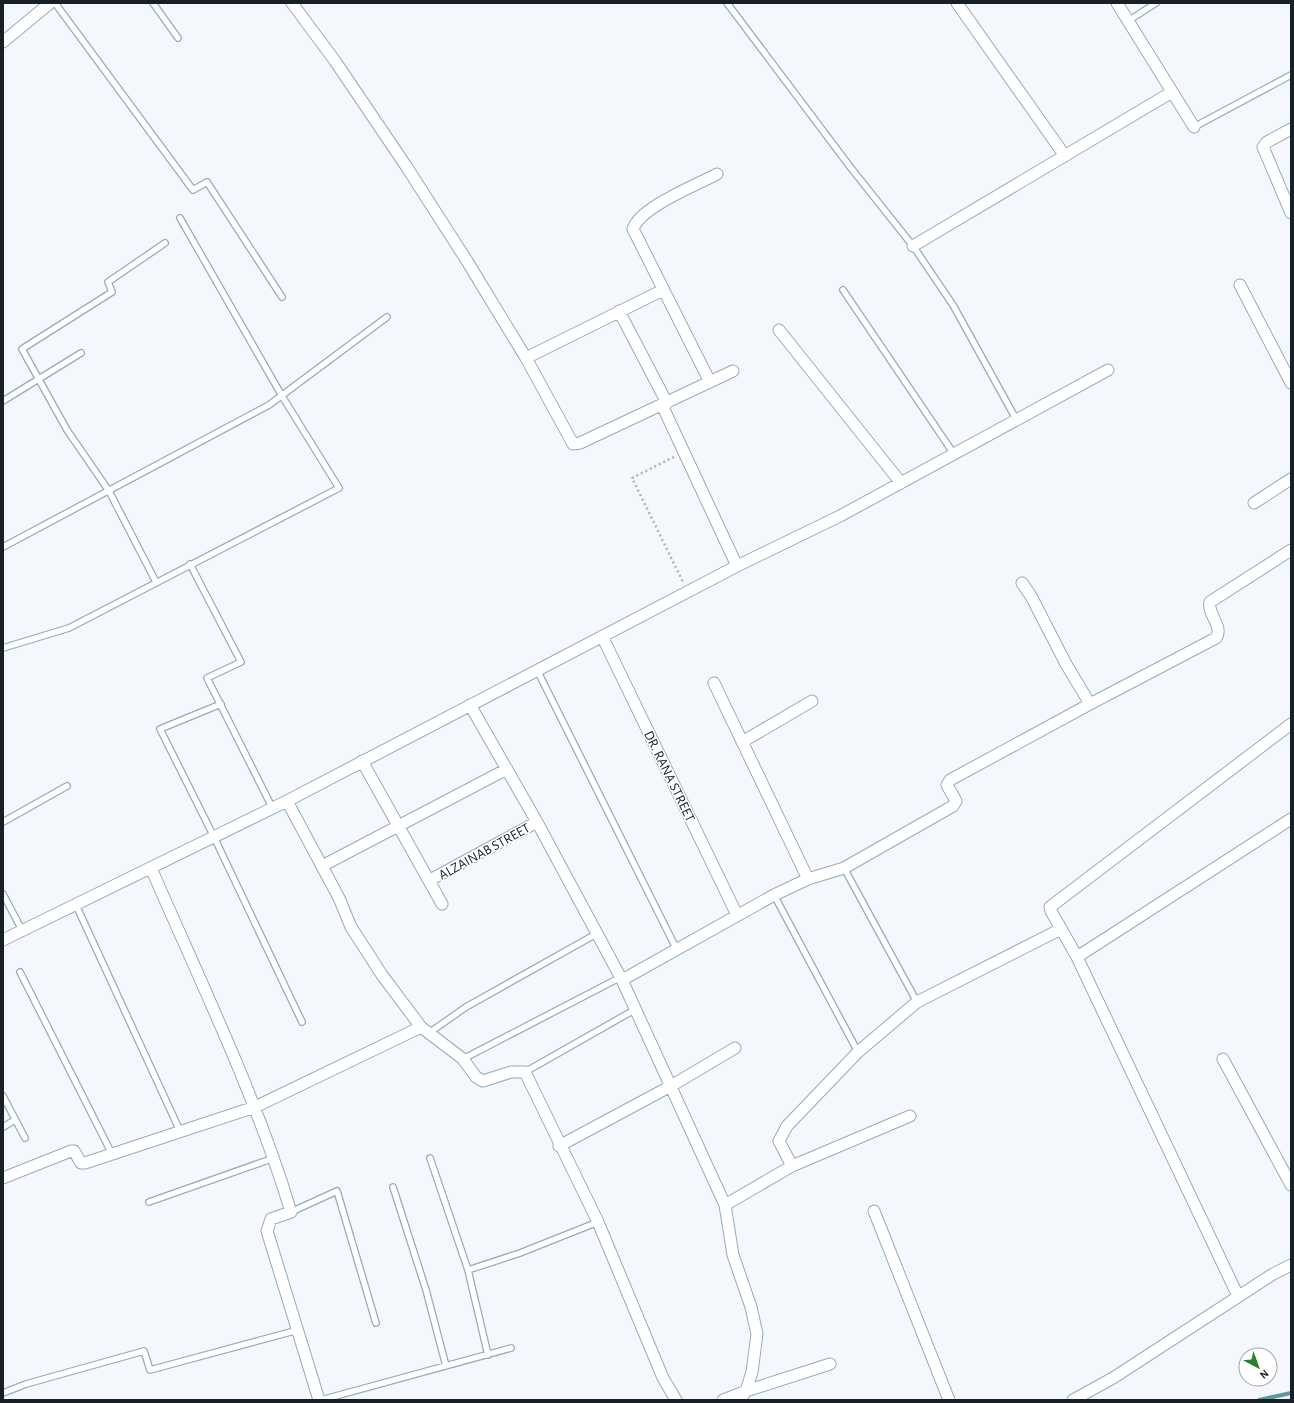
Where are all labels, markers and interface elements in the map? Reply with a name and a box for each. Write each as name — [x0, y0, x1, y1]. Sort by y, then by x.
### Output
street label: DR. RANA STREET — [641, 729, 697, 824]
street label: ALZAINAB STREET — [436, 821, 533, 883]
north arrow — [1238, 1347, 1278, 1387]
text: N — [1258, 1368, 1271, 1381]

